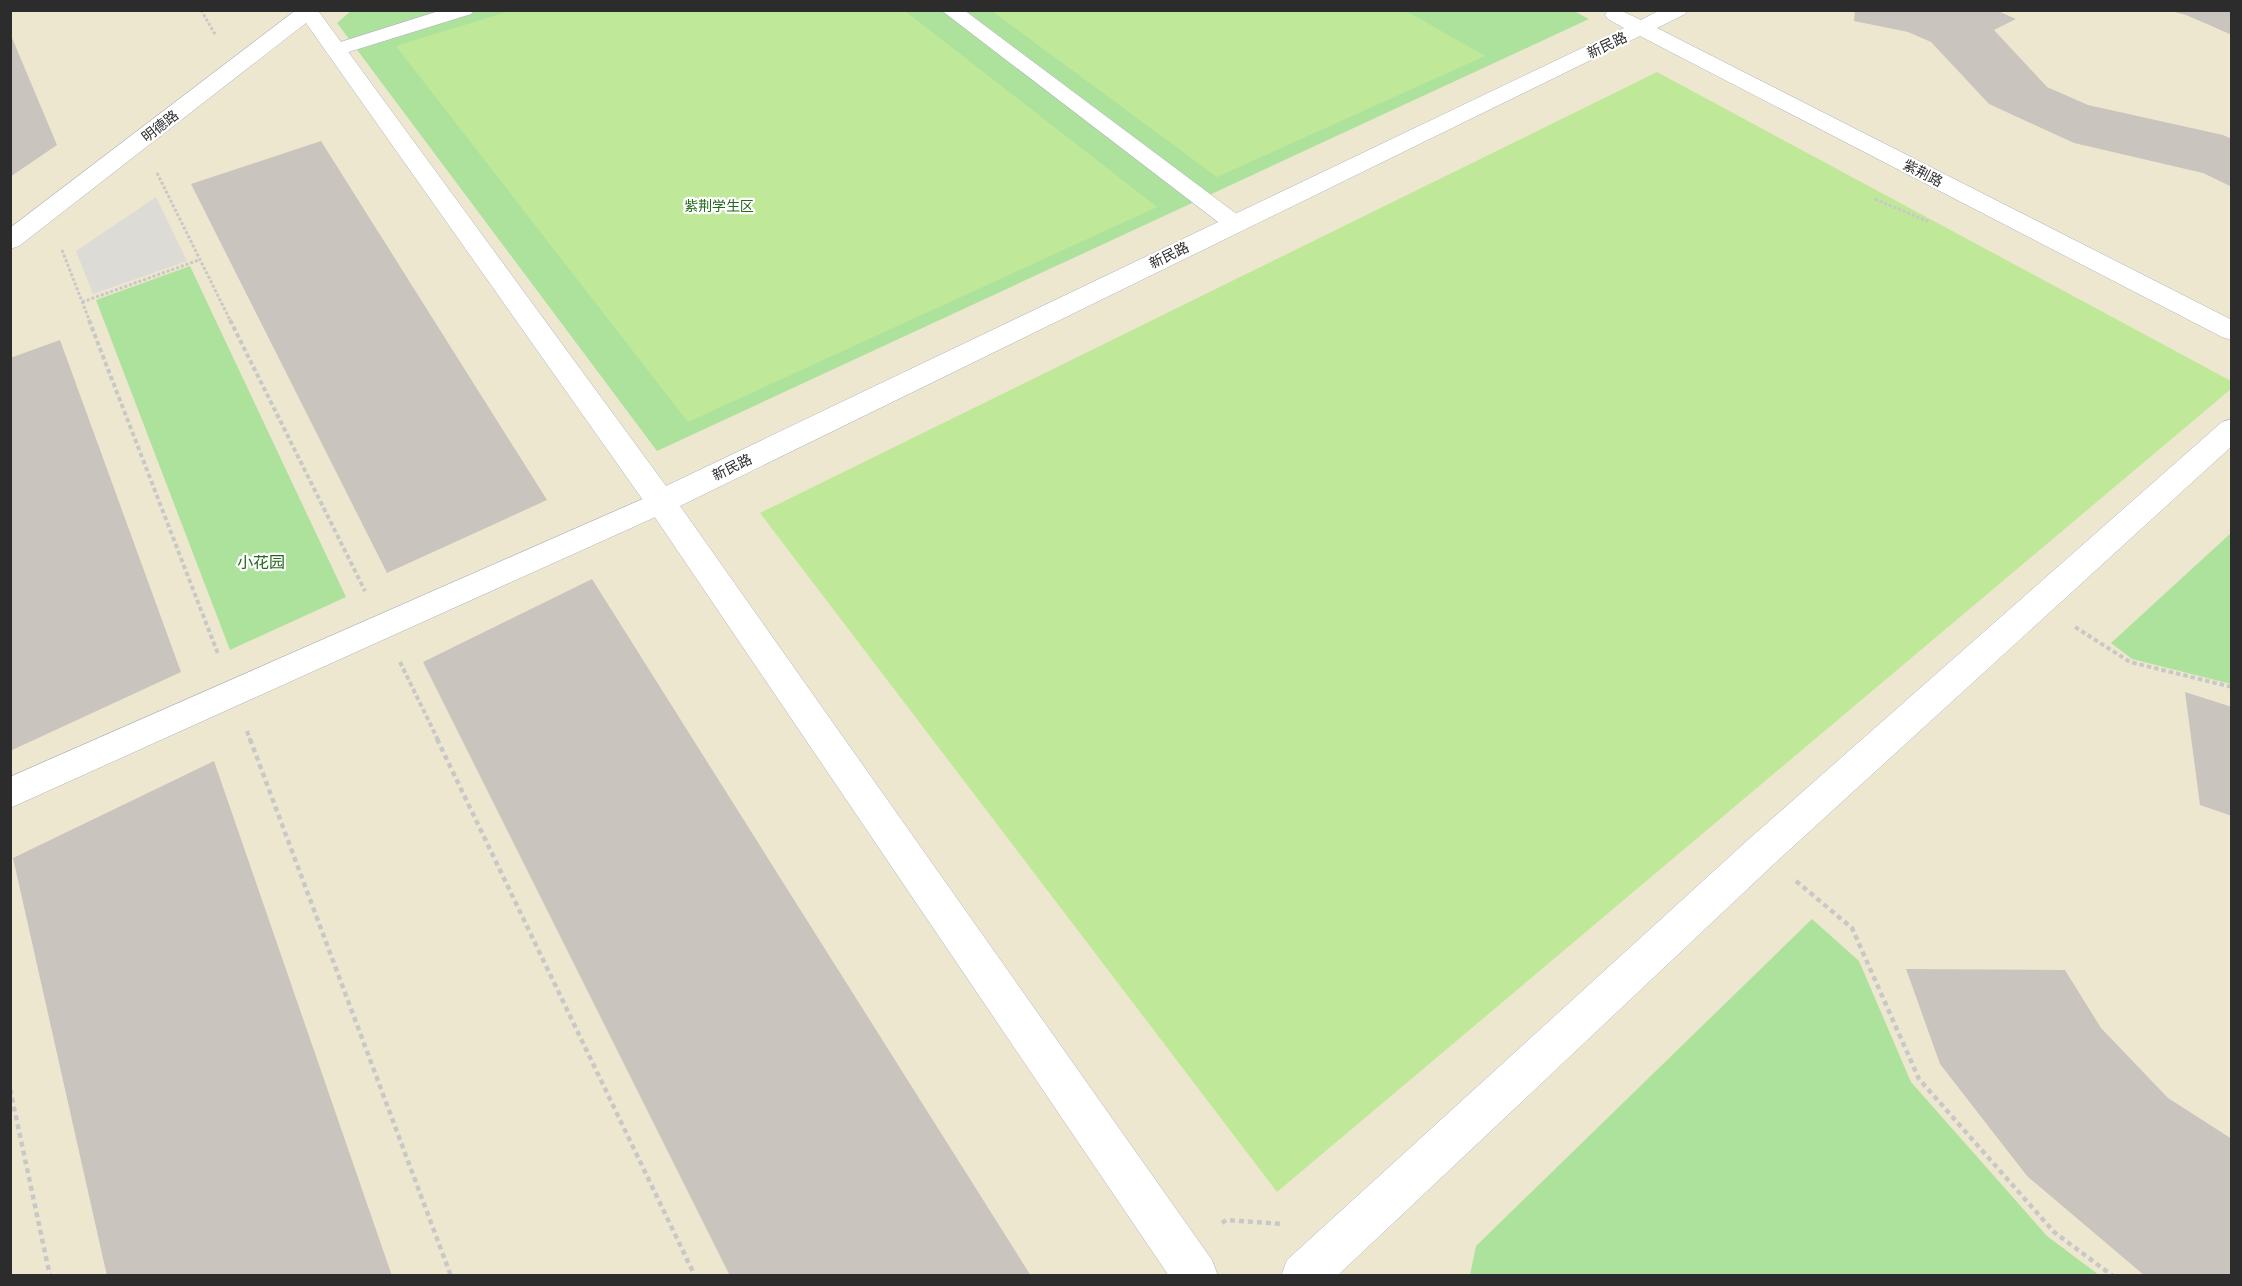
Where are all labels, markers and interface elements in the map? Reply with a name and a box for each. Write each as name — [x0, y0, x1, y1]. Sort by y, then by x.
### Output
street label: 新民路 — [1584, 28, 1630, 62]
street label: 明德路 — [138, 106, 182, 146]
street label: 紫荆路 — [1900, 155, 1946, 191]
park label: 紫荆学生区 — [684, 197, 754, 215]
street label: 新民路 — [1146, 238, 1192, 272]
street label: 新民路 — [709, 450, 755, 484]
park label: 小花园 — [237, 552, 285, 573]

